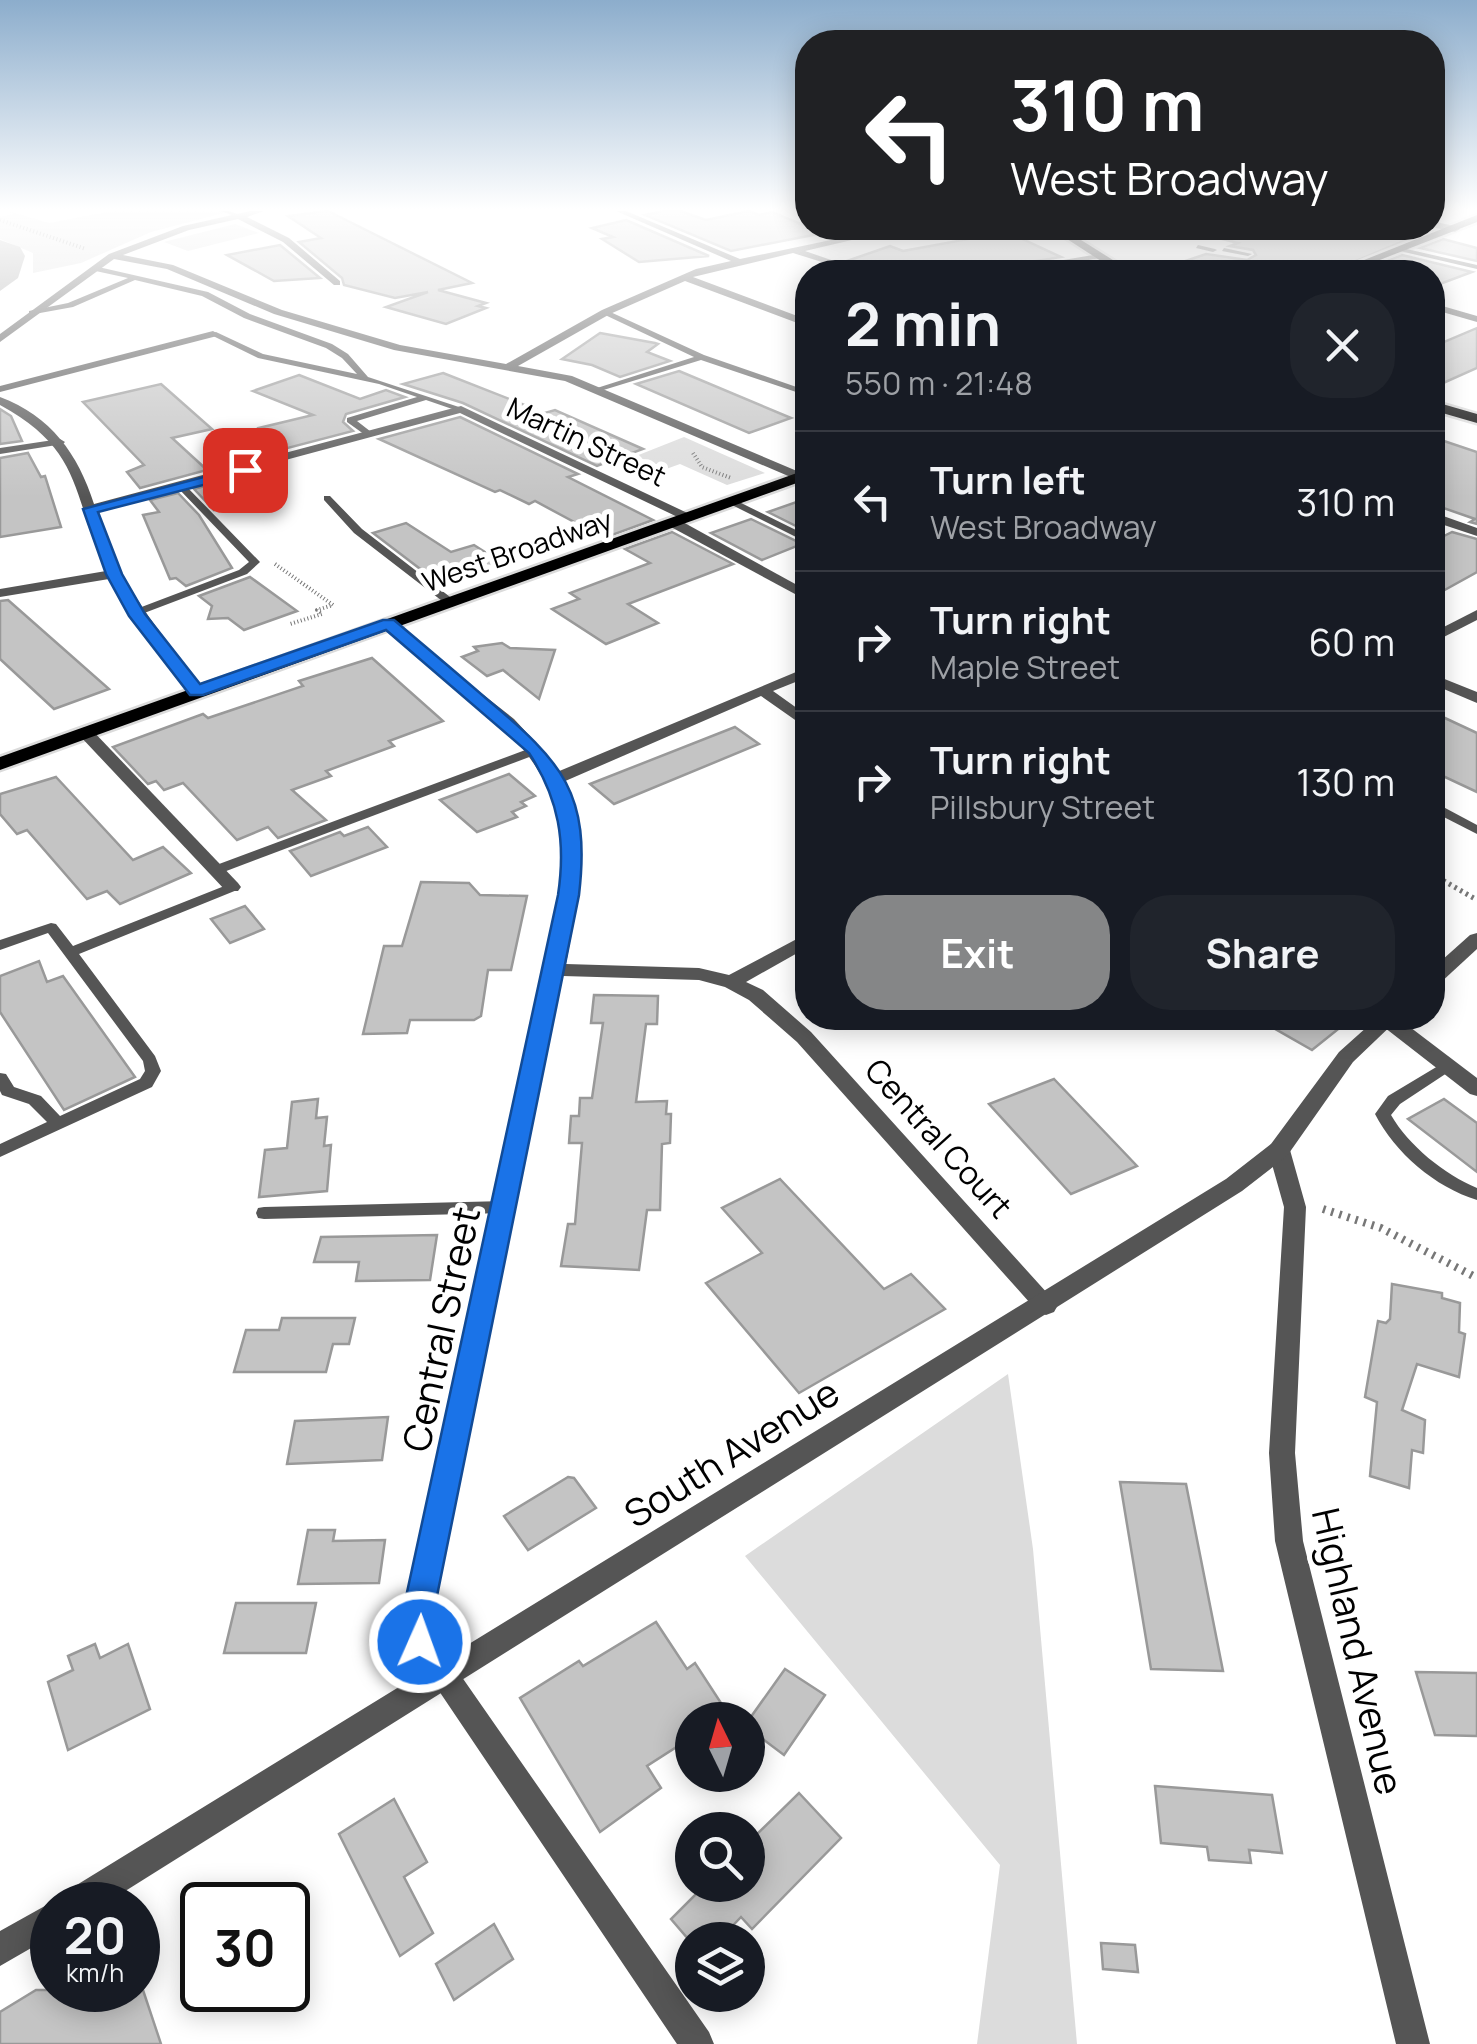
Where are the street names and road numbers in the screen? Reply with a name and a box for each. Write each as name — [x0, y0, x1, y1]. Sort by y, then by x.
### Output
street label: Martin Street — [501, 388, 673, 494]
street label: West Broadway — [417, 500, 617, 600]
street label: Central Court — [856, 1049, 1022, 1227]
street label: Central Street — [389, 1202, 491, 1456]
street label: South Avenue — [614, 1365, 848, 1539]
street label: Highland Avenue — [1301, 1503, 1417, 1799]

